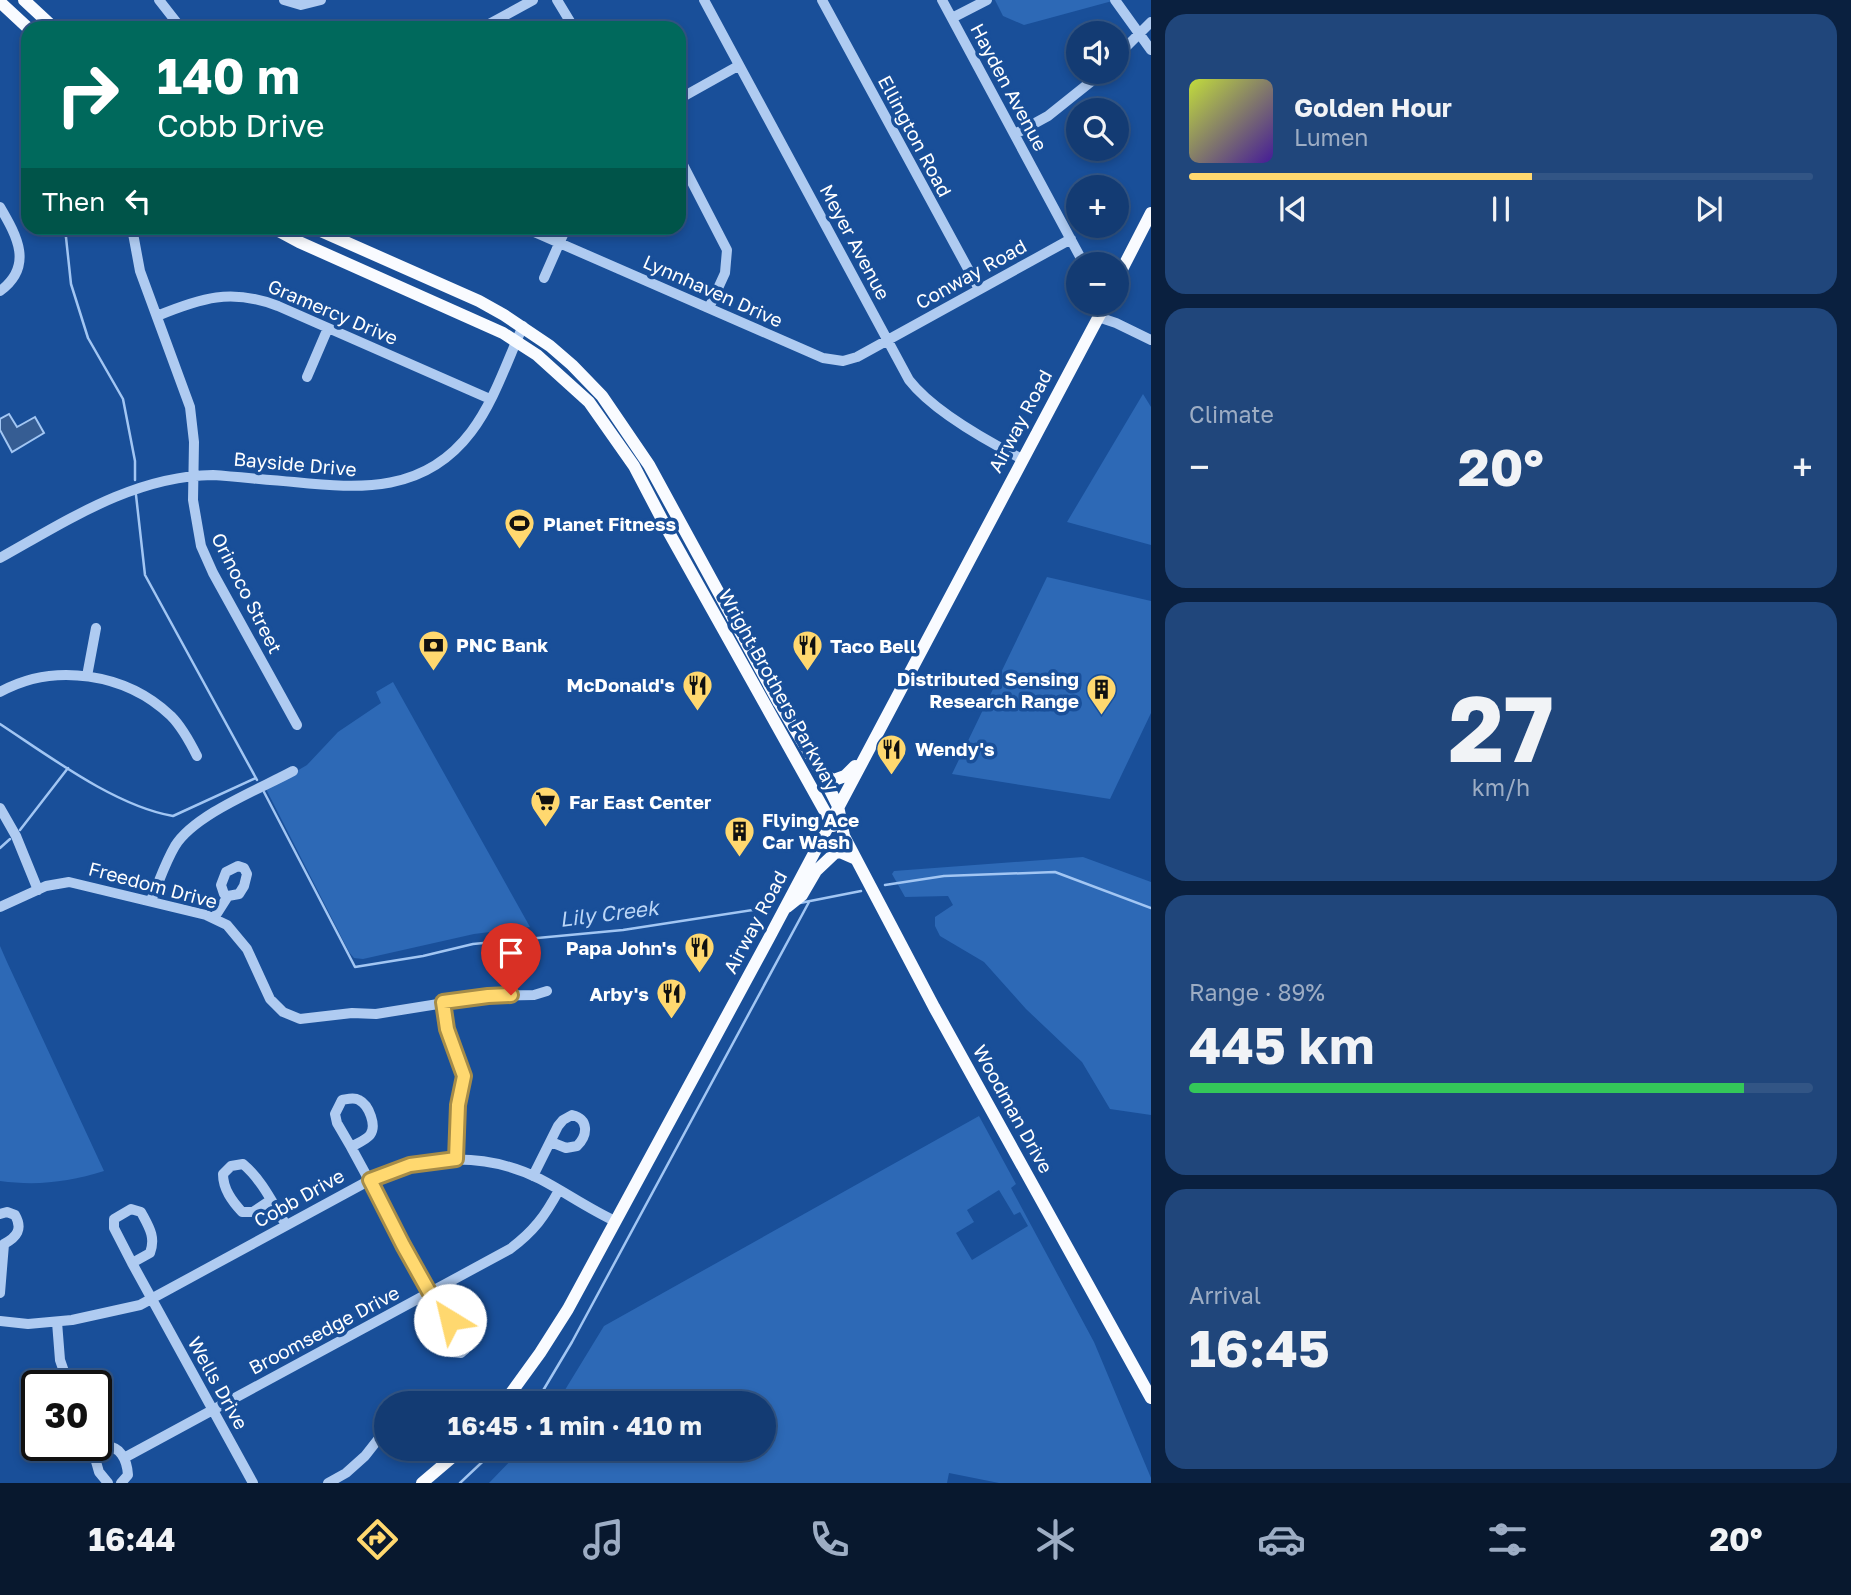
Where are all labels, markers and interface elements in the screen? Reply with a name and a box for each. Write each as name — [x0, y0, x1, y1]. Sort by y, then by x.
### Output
street label: Hayden Avenue — [966, 19, 1053, 155]
map controls — [1066, 21, 1129, 315]
button: sound — [1066, 21, 1129, 84]
text: 140 m — [157, 46, 300, 105]
icon: right — [42, 49, 133, 140]
street label: Ellington Road — [874, 71, 957, 200]
text: Golden Hour — [1294, 92, 1452, 123]
button: search — [1066, 98, 1129, 161]
text: Cobb Drive — [157, 106, 325, 144]
text: Lumen — [1294, 123, 1368, 151]
button: + — [1066, 175, 1129, 238]
street label: Meyer Avenue — [815, 180, 896, 303]
icon: left — [119, 182, 157, 220]
text: Then — [42, 186, 105, 217]
icon: previous — [1274, 190, 1312, 228]
icon: pause — [1482, 190, 1520, 228]
icon: next — [1690, 190, 1728, 228]
street label: Conway Road — [911, 234, 1030, 313]
street label: Lynnhaven Drive — [640, 249, 786, 332]
button: − — [1066, 252, 1129, 315]
street label: Gramercy Drive — [265, 274, 402, 349]
street label: Airway Road — [983, 366, 1056, 476]
text: Climate — [1189, 400, 1274, 428]
text: 20° — [1458, 435, 1544, 497]
text: − — [1189, 444, 1210, 489]
text: + — [1792, 444, 1813, 489]
street label: Bayside Drive — [233, 447, 358, 480]
sports icon: Planet Fitness — [503, 507, 537, 551]
place label: Planet Fitness — [543, 512, 677, 535]
street label: Orinoco Street — [207, 529, 288, 657]
street label: Wright Brothers Parkway — [714, 585, 845, 795]
bank icon: PNC Bank — [416, 628, 450, 672]
restaurant icon: Taco Bell — [790, 629, 824, 673]
place label: PNC Bank — [456, 633, 548, 656]
place label: Taco Bell — [830, 634, 916, 657]
place label: Distributed Sensing Research Range — [897, 667, 1079, 712]
restaurant icon: McDonald's — [681, 668, 715, 712]
place label: McDonald's — [567, 673, 675, 696]
building icon: Distributed Sensing Research Range — [1085, 673, 1119, 717]
text: 27 — [1448, 673, 1554, 782]
restaurant icon: Wendy's — [875, 732, 909, 776]
place label: Wendy's — [915, 737, 995, 760]
text: km/h — [1472, 773, 1530, 801]
supermarket icon: Far East Center — [529, 785, 563, 829]
place label: Far East Center — [569, 790, 712, 813]
place label: Flying Ace Car Wash — [762, 808, 859, 853]
building icon: Flying Ace Car Wash — [722, 814, 756, 858]
street label: Freedom Drive — [86, 856, 220, 913]
street label: Airway Road — [718, 867, 791, 977]
water label: Lily Creek — [558, 894, 662, 932]
pin — [481, 923, 541, 995]
restaurant icon: Papa John's — [683, 931, 717, 975]
icon: arrive — [492, 934, 530, 972]
place label: Papa John's — [566, 936, 677, 959]
restaurant icon: Arby's — [655, 977, 689, 1021]
text: Range · 89% — [1189, 978, 1325, 1006]
place label: Arby's — [590, 982, 649, 1005]
text: 445 km — [1189, 1013, 1374, 1075]
street label: Woodman Drive — [969, 1041, 1058, 1177]
street label: Cobb Drive — [250, 1163, 348, 1232]
street label: Broomsedge Drive — [245, 1280, 403, 1379]
text: Arrival — [1189, 1281, 1261, 1309]
position arrow — [413, 1283, 487, 1357]
text: 16:45 — [1189, 1316, 1330, 1378]
street label: Wells Drive — [184, 1332, 253, 1433]
speed limit sign: 30 — [21, 1370, 112, 1461]
text: 16:45 · 1 min · 410 m — [448, 1410, 702, 1441]
icon: directions — [353, 1515, 402, 1564]
icon: music — [579, 1515, 628, 1564]
icon: phone — [805, 1515, 854, 1564]
icon: climate — [1031, 1515, 1080, 1564]
icon: car — [1257, 1515, 1306, 1564]
icon: filters — [1483, 1515, 1532, 1564]
text: 16:44 — [89, 1520, 176, 1558]
text: 20° — [1710, 1520, 1762, 1558]

